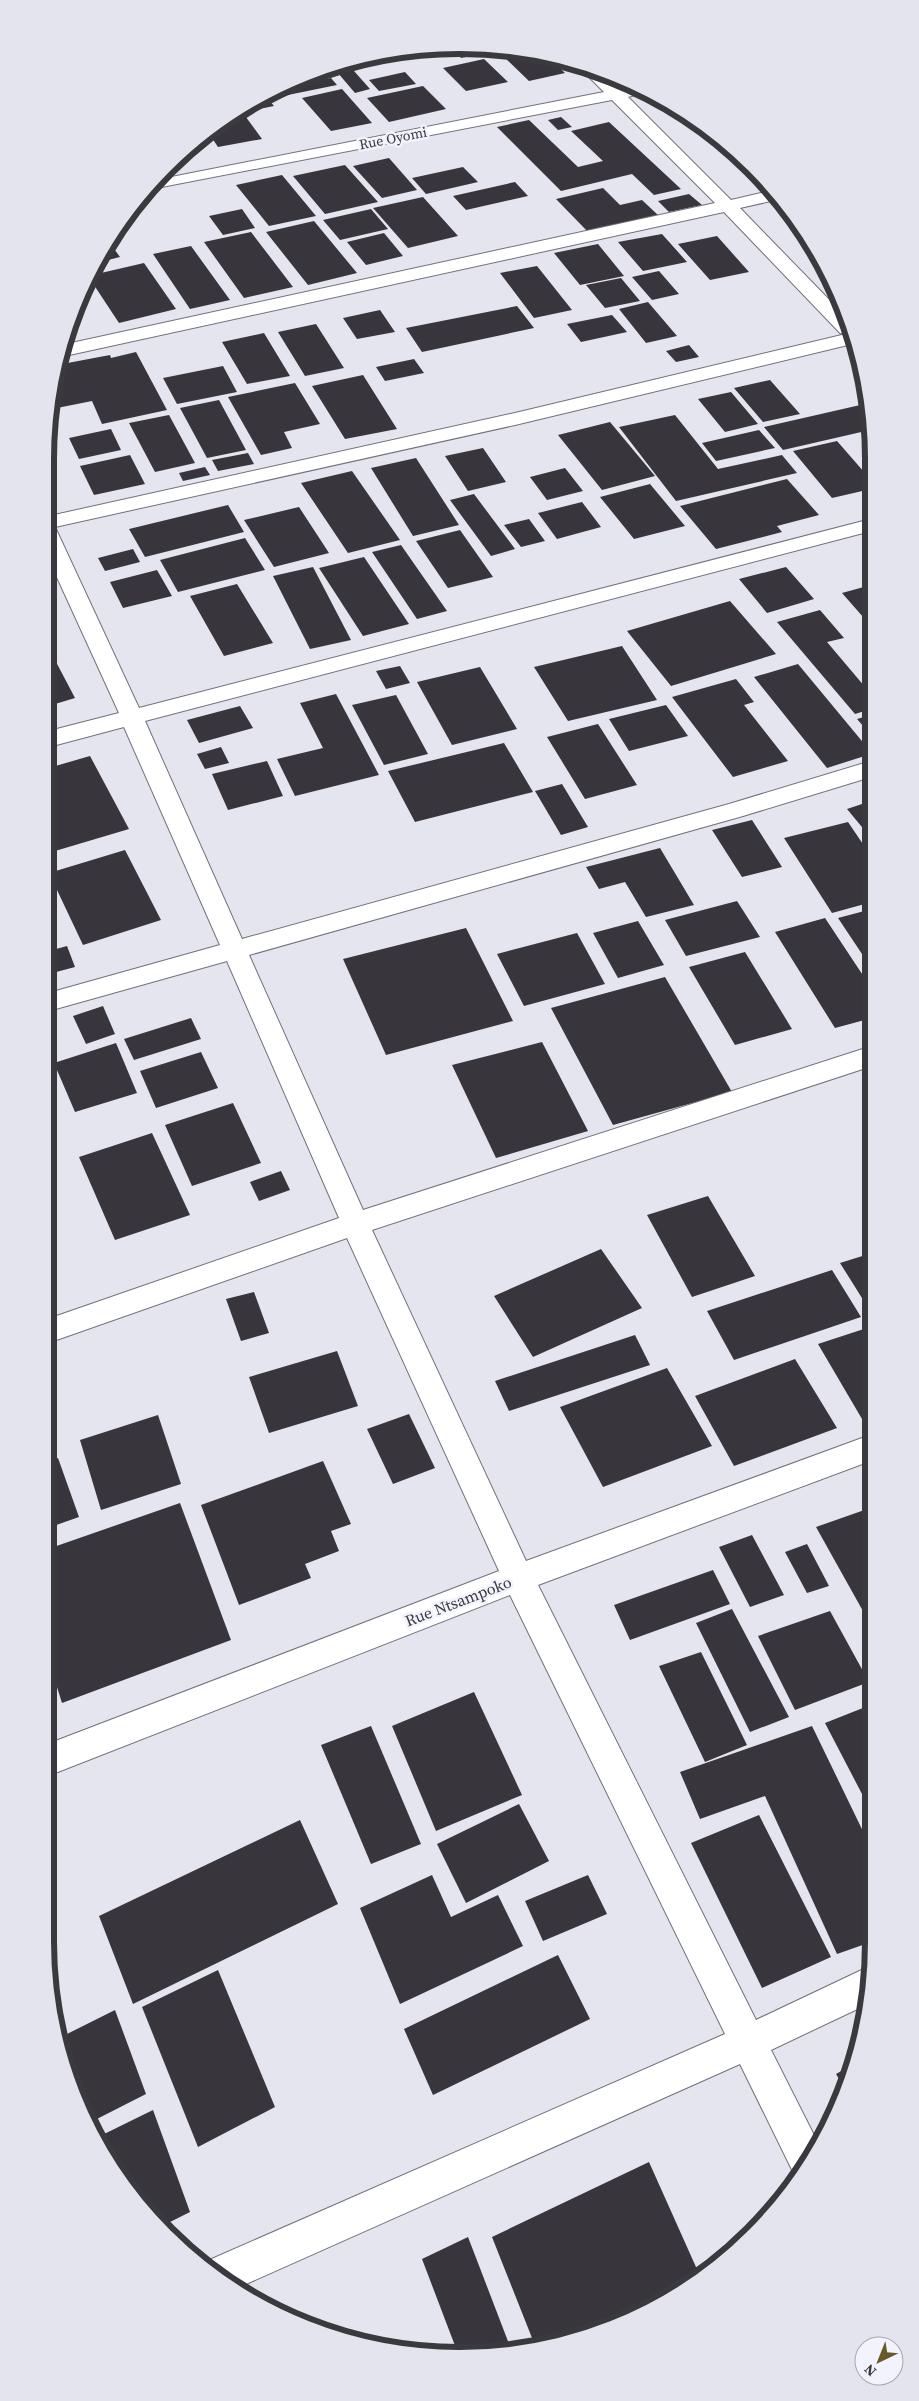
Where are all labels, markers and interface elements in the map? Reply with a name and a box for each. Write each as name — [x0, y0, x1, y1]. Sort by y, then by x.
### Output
street label: Rue Oyomi — [357, 122, 429, 154]
street label: Rue Ntsampoko — [402, 1571, 515, 1631]
north arrow — [854, 2336, 904, 2386]
text: N — [860, 2360, 881, 2381]

